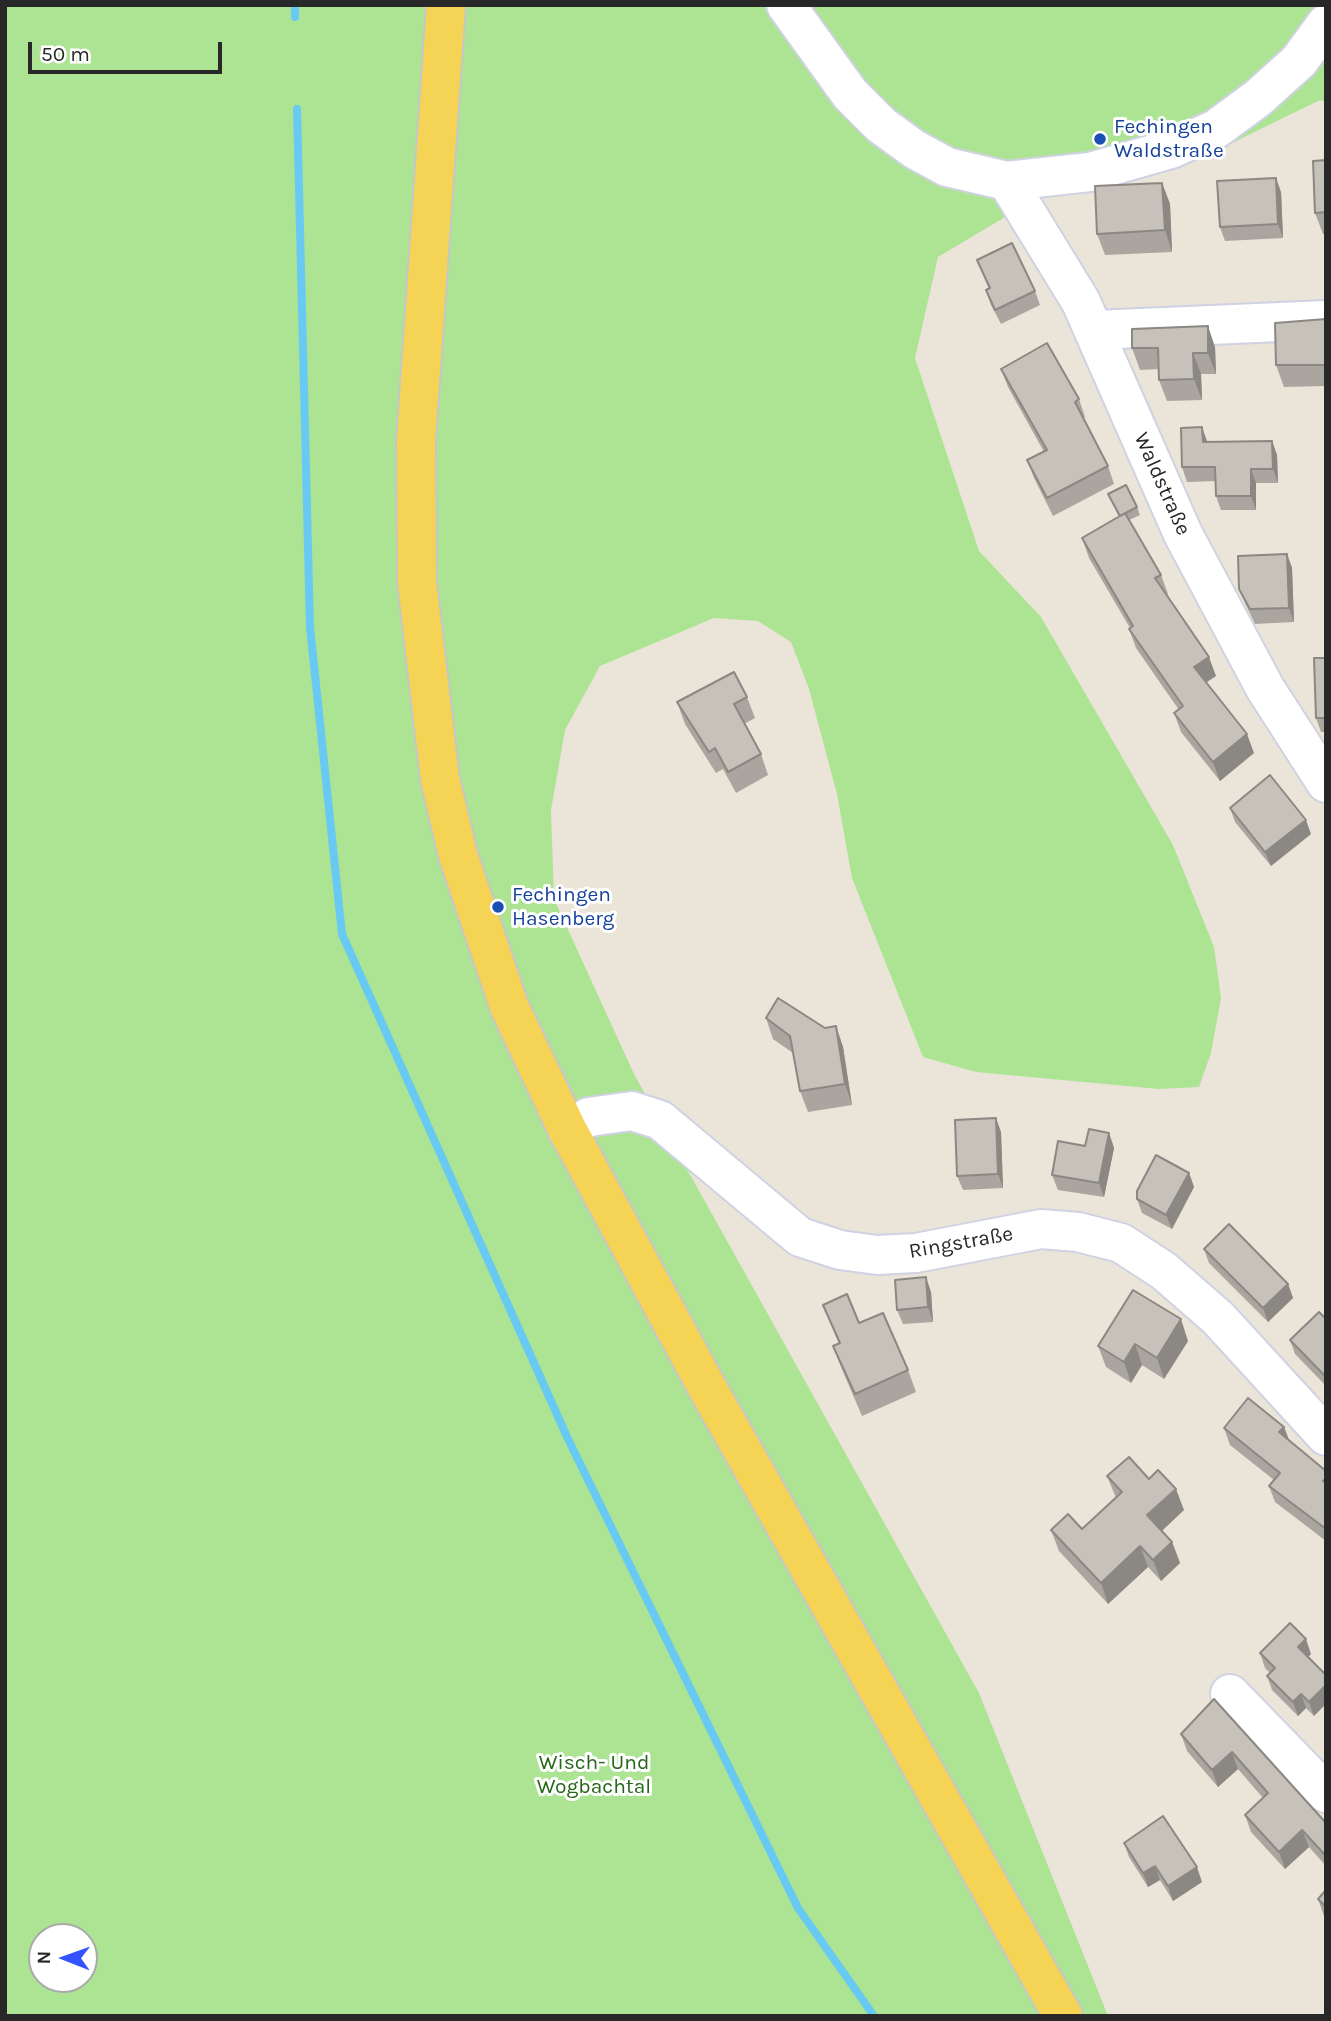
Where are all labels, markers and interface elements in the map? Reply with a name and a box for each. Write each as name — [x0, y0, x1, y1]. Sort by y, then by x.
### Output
scale bar — [32, 28, 226, 72]
text: 50 m — [41, 42, 90, 66]
place label: Fechingen Waldstraße — [1114, 114, 1224, 164]
marker: Fechingen Waldstraße — [1092, 131, 1108, 147]
street label: Waldstraße — [1128, 429, 1196, 539]
place label: Fechingen Hasenberg — [512, 882, 614, 932]
marker: Fechingen Hasenberg — [490, 899, 506, 915]
street label: Ringstraße — [907, 1221, 1015, 1265]
park label: Wisch- Und Wogbachtal — [537, 1750, 651, 1800]
north arrow — [28, 1923, 98, 1993]
text: N — [33, 1951, 55, 1965]

